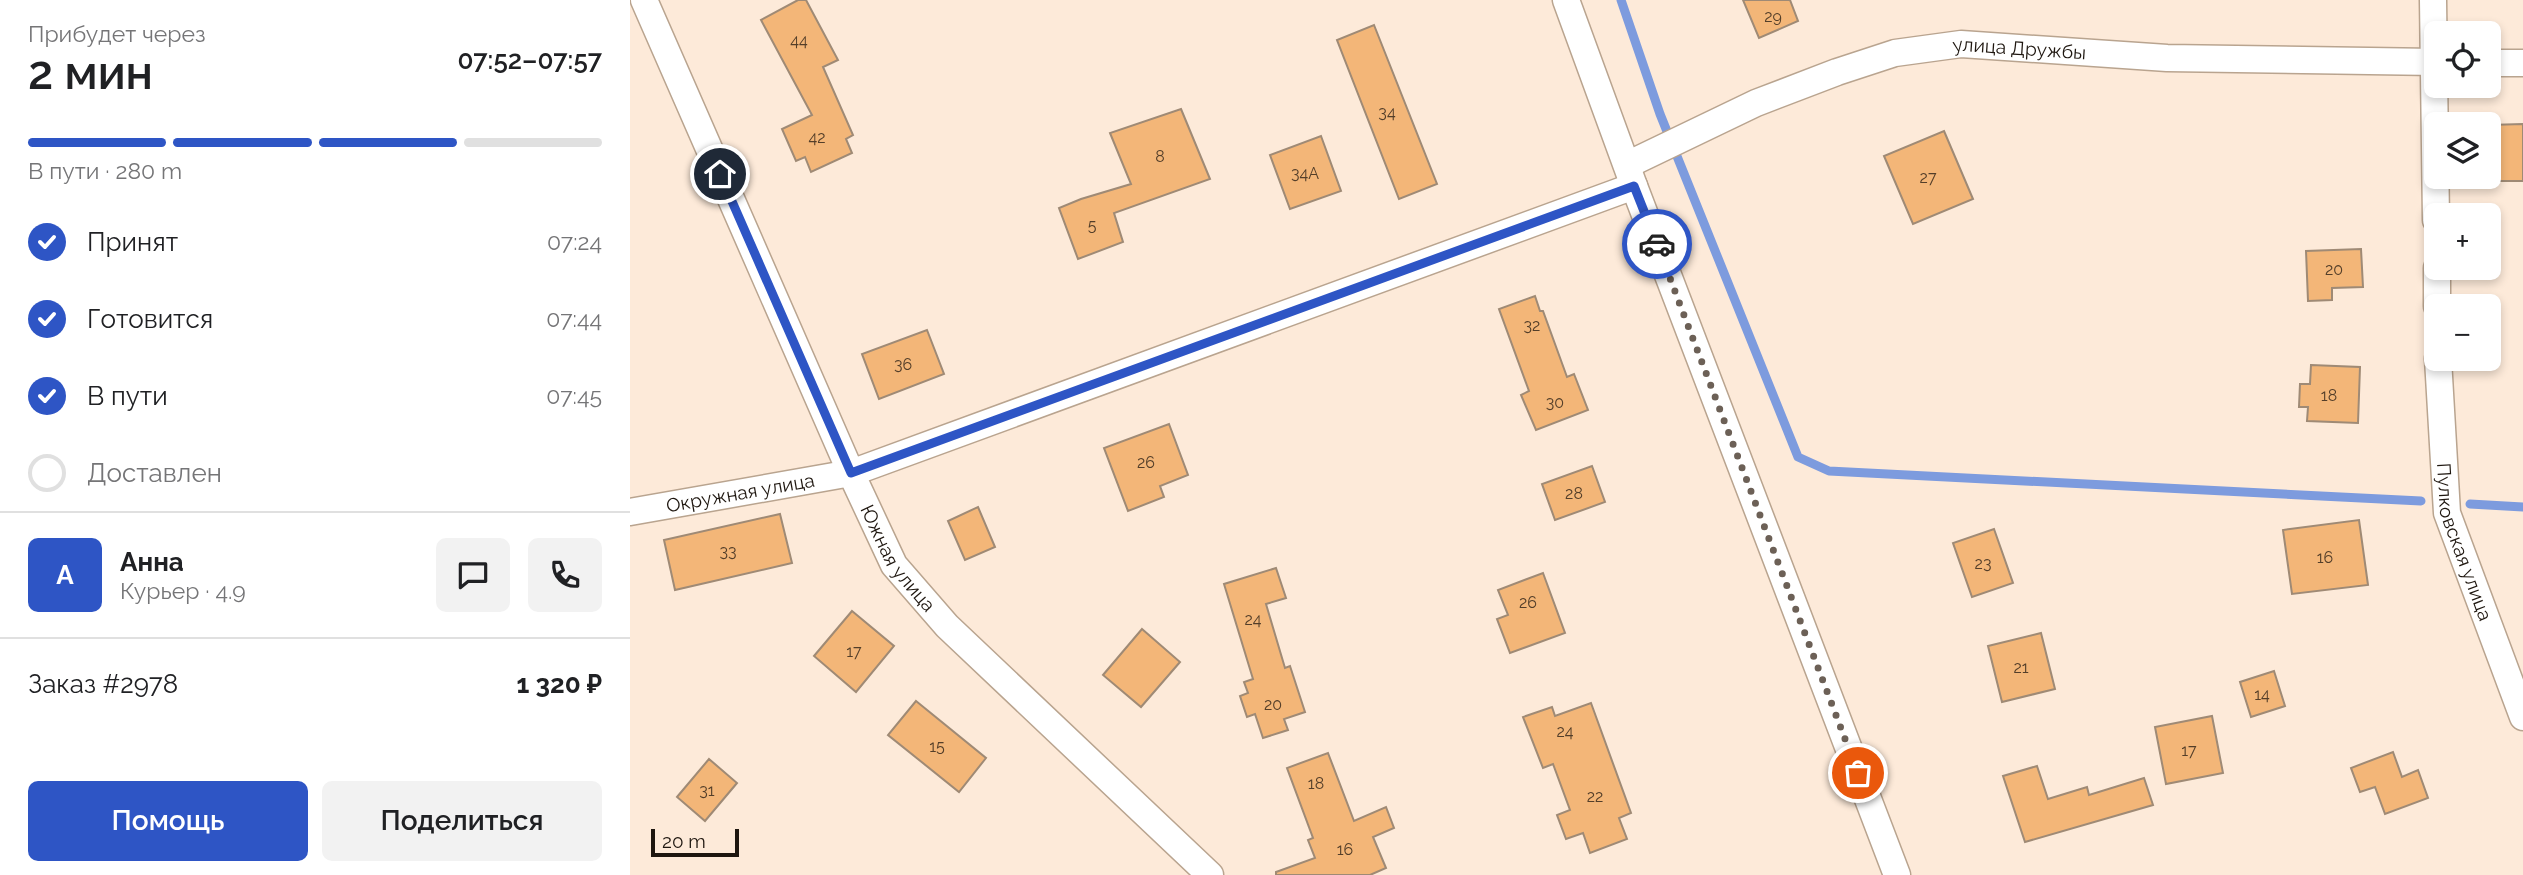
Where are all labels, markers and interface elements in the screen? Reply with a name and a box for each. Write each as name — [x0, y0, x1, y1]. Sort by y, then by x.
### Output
house number: 29 — [1764, 7, 1782, 26]
text: Прибудет через — [28, 20, 206, 47]
map controls — [2424, 21, 2501, 371]
button: locate — [2424, 21, 2501, 98]
house number: 44 — [790, 31, 808, 50]
street label: улица Дружбы — [1951, 33, 2087, 63]
text: 07:52–07:57 — [457, 45, 602, 75]
text: 2 мин — [28, 46, 153, 100]
house number: 34 — [1378, 103, 1396, 122]
button: layers — [2424, 112, 2501, 189]
house number: 42 — [808, 128, 826, 147]
pin — [690, 144, 750, 204]
house number: 8 — [1155, 147, 1165, 166]
icon: home — [701, 155, 739, 193]
text: В пути · 280 m — [28, 157, 182, 184]
house number: 34А — [1291, 164, 1319, 183]
house number: 27 — [1920, 168, 1937, 187]
button: + — [2424, 203, 2501, 280]
courier — [1622, 209, 1692, 279]
house number: 5 — [1088, 216, 1097, 235]
icon: check — [28, 223, 66, 261]
icon: car — [1638, 225, 1676, 263]
text: Принят — [87, 227, 178, 257]
text: 07:24 — [547, 228, 602, 255]
house number: 20 — [2325, 260, 2343, 279]
button: − — [2424, 294, 2501, 371]
icon: check — [28, 300, 66, 338]
text: Готовится — [87, 304, 213, 334]
text: 07:44 — [546, 305, 602, 332]
house number: 32 — [1524, 316, 1540, 335]
house number: 36 — [894, 355, 912, 374]
icon: check — [28, 377, 66, 415]
text: В пути — [87, 381, 168, 411]
text: 07:45 — [546, 382, 602, 409]
house number: 18 — [2321, 386, 2337, 405]
house number: 30 — [1546, 393, 1564, 412]
house number: 26 — [1137, 453, 1155, 472]
text: Доставлен — [87, 458, 222, 488]
street label: Пулковская улица — [2433, 462, 2497, 624]
street label: Окружная улица — [664, 469, 816, 516]
house number: 28 — [1565, 484, 1583, 503]
street label: Южная улица — [856, 501, 940, 616]
button: chat — [436, 538, 510, 612]
button: phone — [528, 538, 602, 612]
house number: 33 — [719, 542, 737, 561]
text: Анна — [120, 547, 184, 577]
house number: 16 — [2317, 548, 2333, 567]
house number: 23 — [1975, 554, 1991, 573]
text: А — [56, 560, 74, 590]
text: Курьер · 4.9 — [120, 577, 246, 604]
house number: 26 — [1519, 593, 1537, 612]
house number: 24 — [1244, 610, 1262, 629]
house number: 17 — [846, 642, 862, 661]
house number: 21 — [2013, 658, 2029, 677]
text: Заказ #2978 — [28, 669, 178, 699]
text: 1 320 ₽ — [516, 669, 602, 699]
house number: 14 — [2254, 685, 2270, 704]
house number: 20 — [1264, 695, 1282, 714]
house number: 24 — [1556, 722, 1574, 741]
house number: 15 — [929, 737, 945, 756]
house number: 17 — [2181, 741, 2197, 760]
pin — [1828, 743, 1888, 803]
icon: bag — [1839, 754, 1877, 792]
house number: 18 — [1308, 774, 1324, 793]
button: Помощь — [28, 781, 308, 861]
button: Поделиться — [322, 781, 602, 861]
house number: 31 — [699, 781, 715, 800]
house number: 22 — [1587, 787, 1603, 806]
scale bar — [651, 826, 738, 858]
text: 20 m — [662, 830, 706, 852]
house number: 16 — [1337, 840, 1353, 859]

